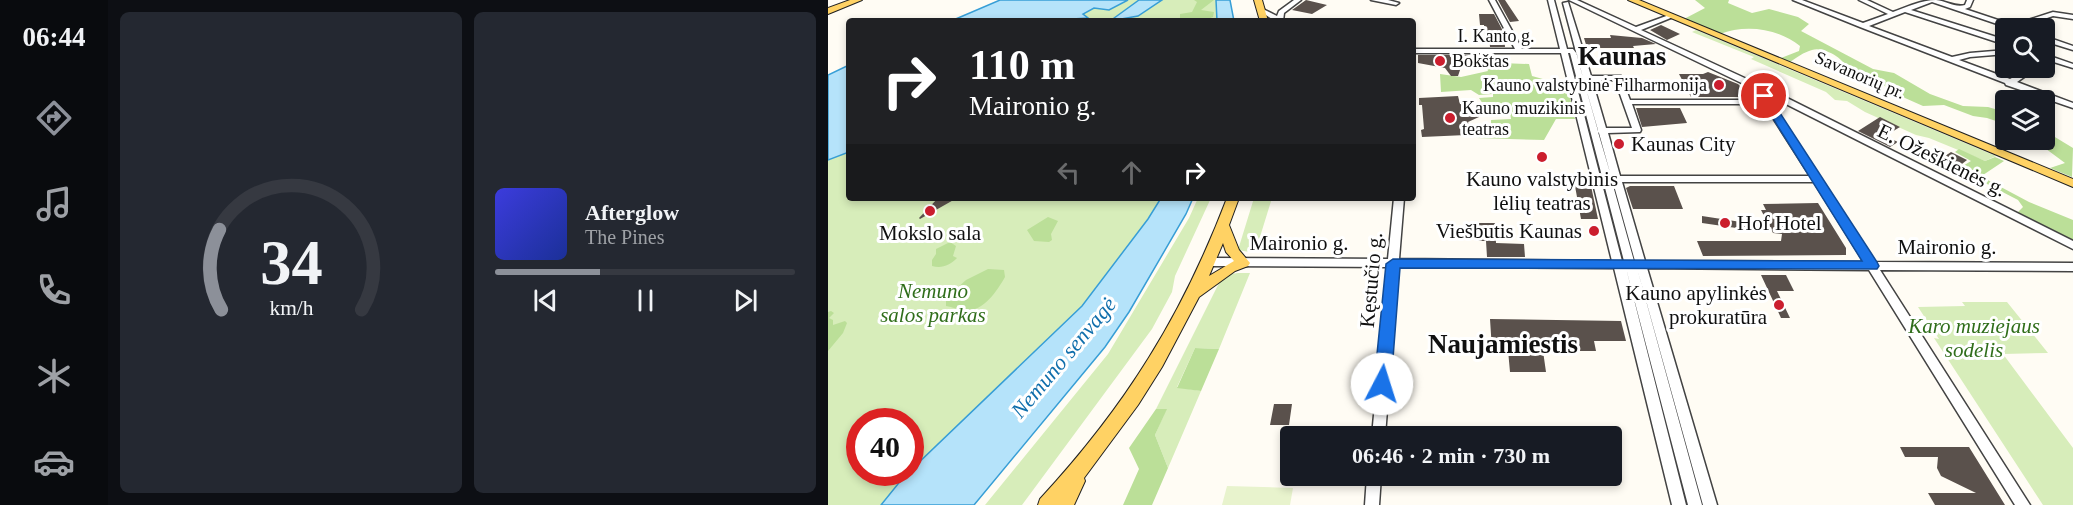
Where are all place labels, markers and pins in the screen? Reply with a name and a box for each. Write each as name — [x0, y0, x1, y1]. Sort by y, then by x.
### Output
place label: Bokštas — [1452, 51, 1509, 71]
marker: Bokštas — [1433, 54, 1447, 68]
pin — [1738, 70, 1789, 121]
place label: Kauno valstybinė Filharmonija — [1483, 75, 1707, 95]
marker: Kauno valstybinė Filharmonija — [1712, 78, 1726, 92]
place label: Kauno muzikinis teatras — [1462, 98, 1586, 139]
marker: Kauno muzikinis teatras — [1443, 111, 1457, 125]
place label: Kaunas City — [1631, 132, 1736, 156]
marker: Kaunas City — [1612, 137, 1626, 151]
marker: Kauno valstybinis lėlių teatras — [1535, 150, 1549, 164]
place label: Kauno valstybinis lėlių teatras — [1466, 167, 1618, 215]
marker: Mokslo sala — [923, 204, 937, 218]
place label: Hof Hotel — [1737, 211, 1822, 235]
marker: Hof Hotel — [1718, 216, 1732, 230]
place label: Viešbutis Kaunas — [1436, 219, 1582, 243]
place label: Mokslo sala — [879, 221, 982, 245]
marker: Viešbutis Kaunas — [1587, 224, 1601, 238]
place label: Kauno apylinkės prokuratūra — [1625, 281, 1768, 329]
marker: Kauno apylinkės prokuratūra — [1772, 298, 1786, 312]

